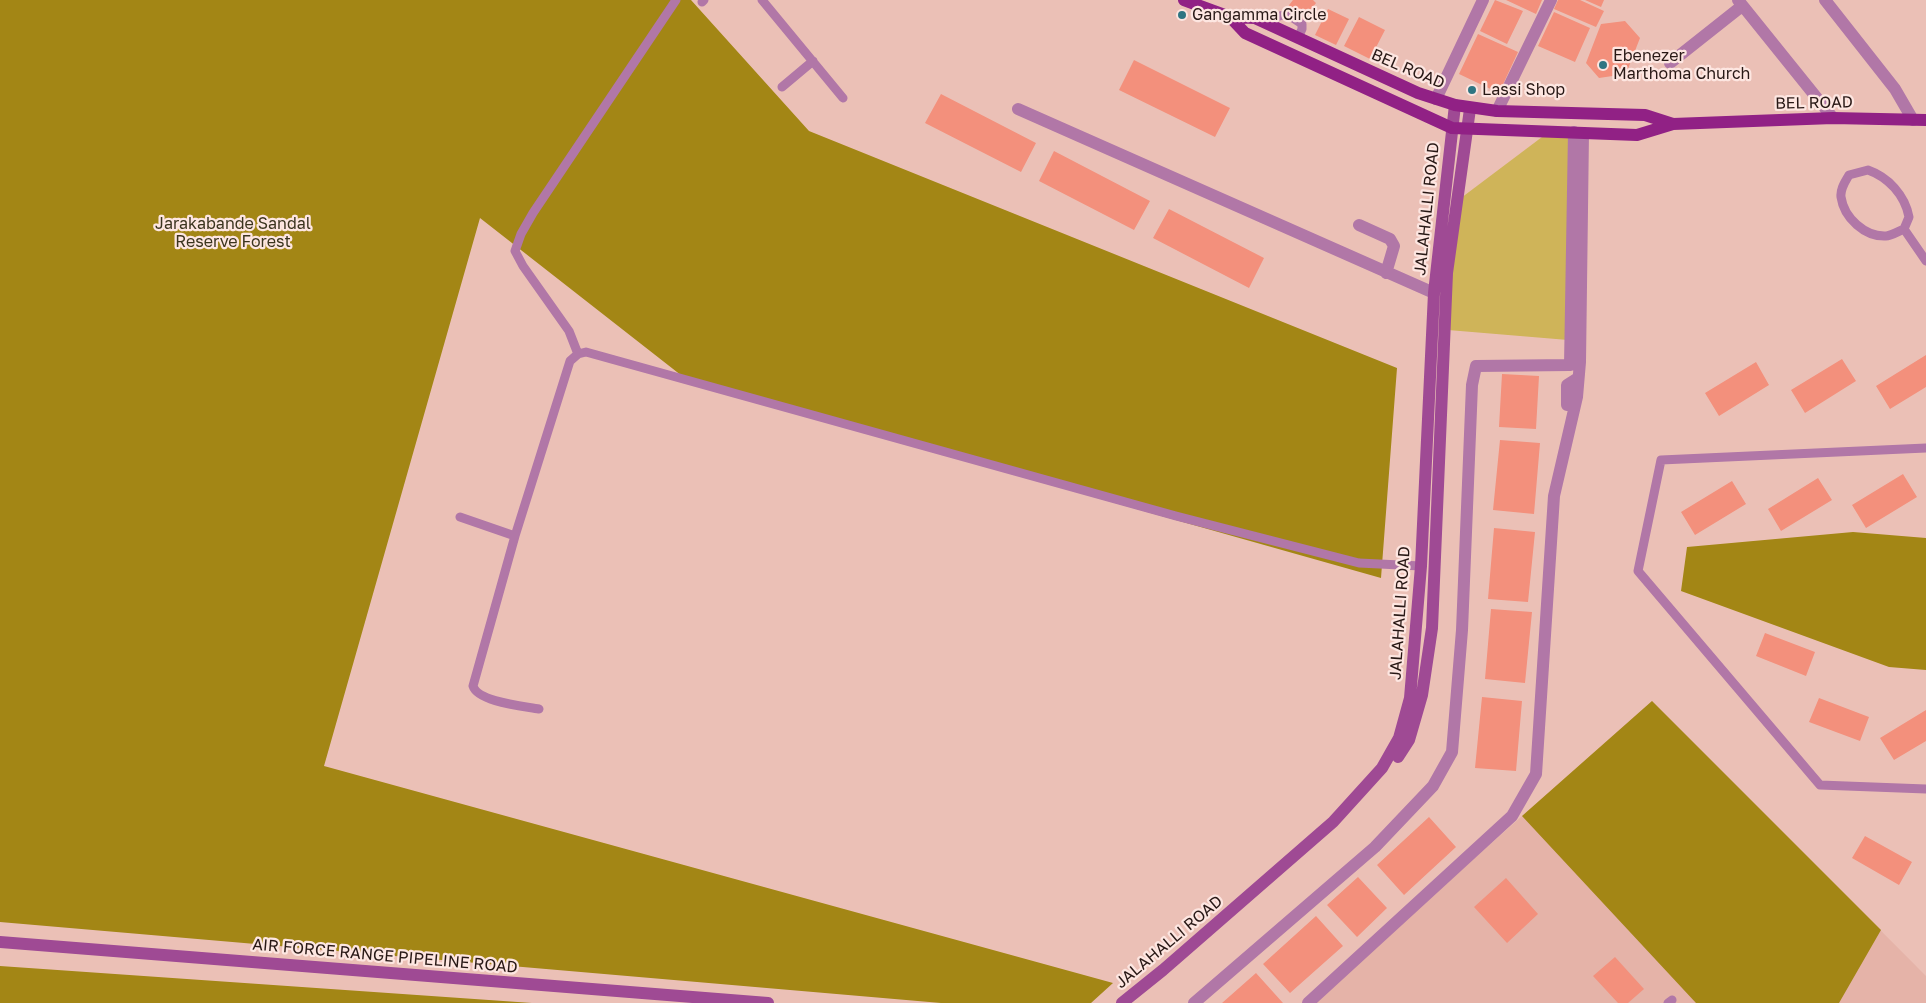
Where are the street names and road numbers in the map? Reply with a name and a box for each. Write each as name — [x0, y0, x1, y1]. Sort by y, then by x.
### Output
street label: BEL ROAD — [1368, 45, 1448, 93]
street label: BEL ROAD — [1775, 93, 1853, 113]
street label: JALAHALLI ROAD — [1410, 141, 1444, 277]
street label: JALAHALLI ROAD — [1386, 546, 1414, 680]
street label: JALAHALLI ROAD — [1112, 892, 1226, 992]
street label: AIR FORCE RANGE PIPELINE ROAD — [251, 935, 519, 977]

